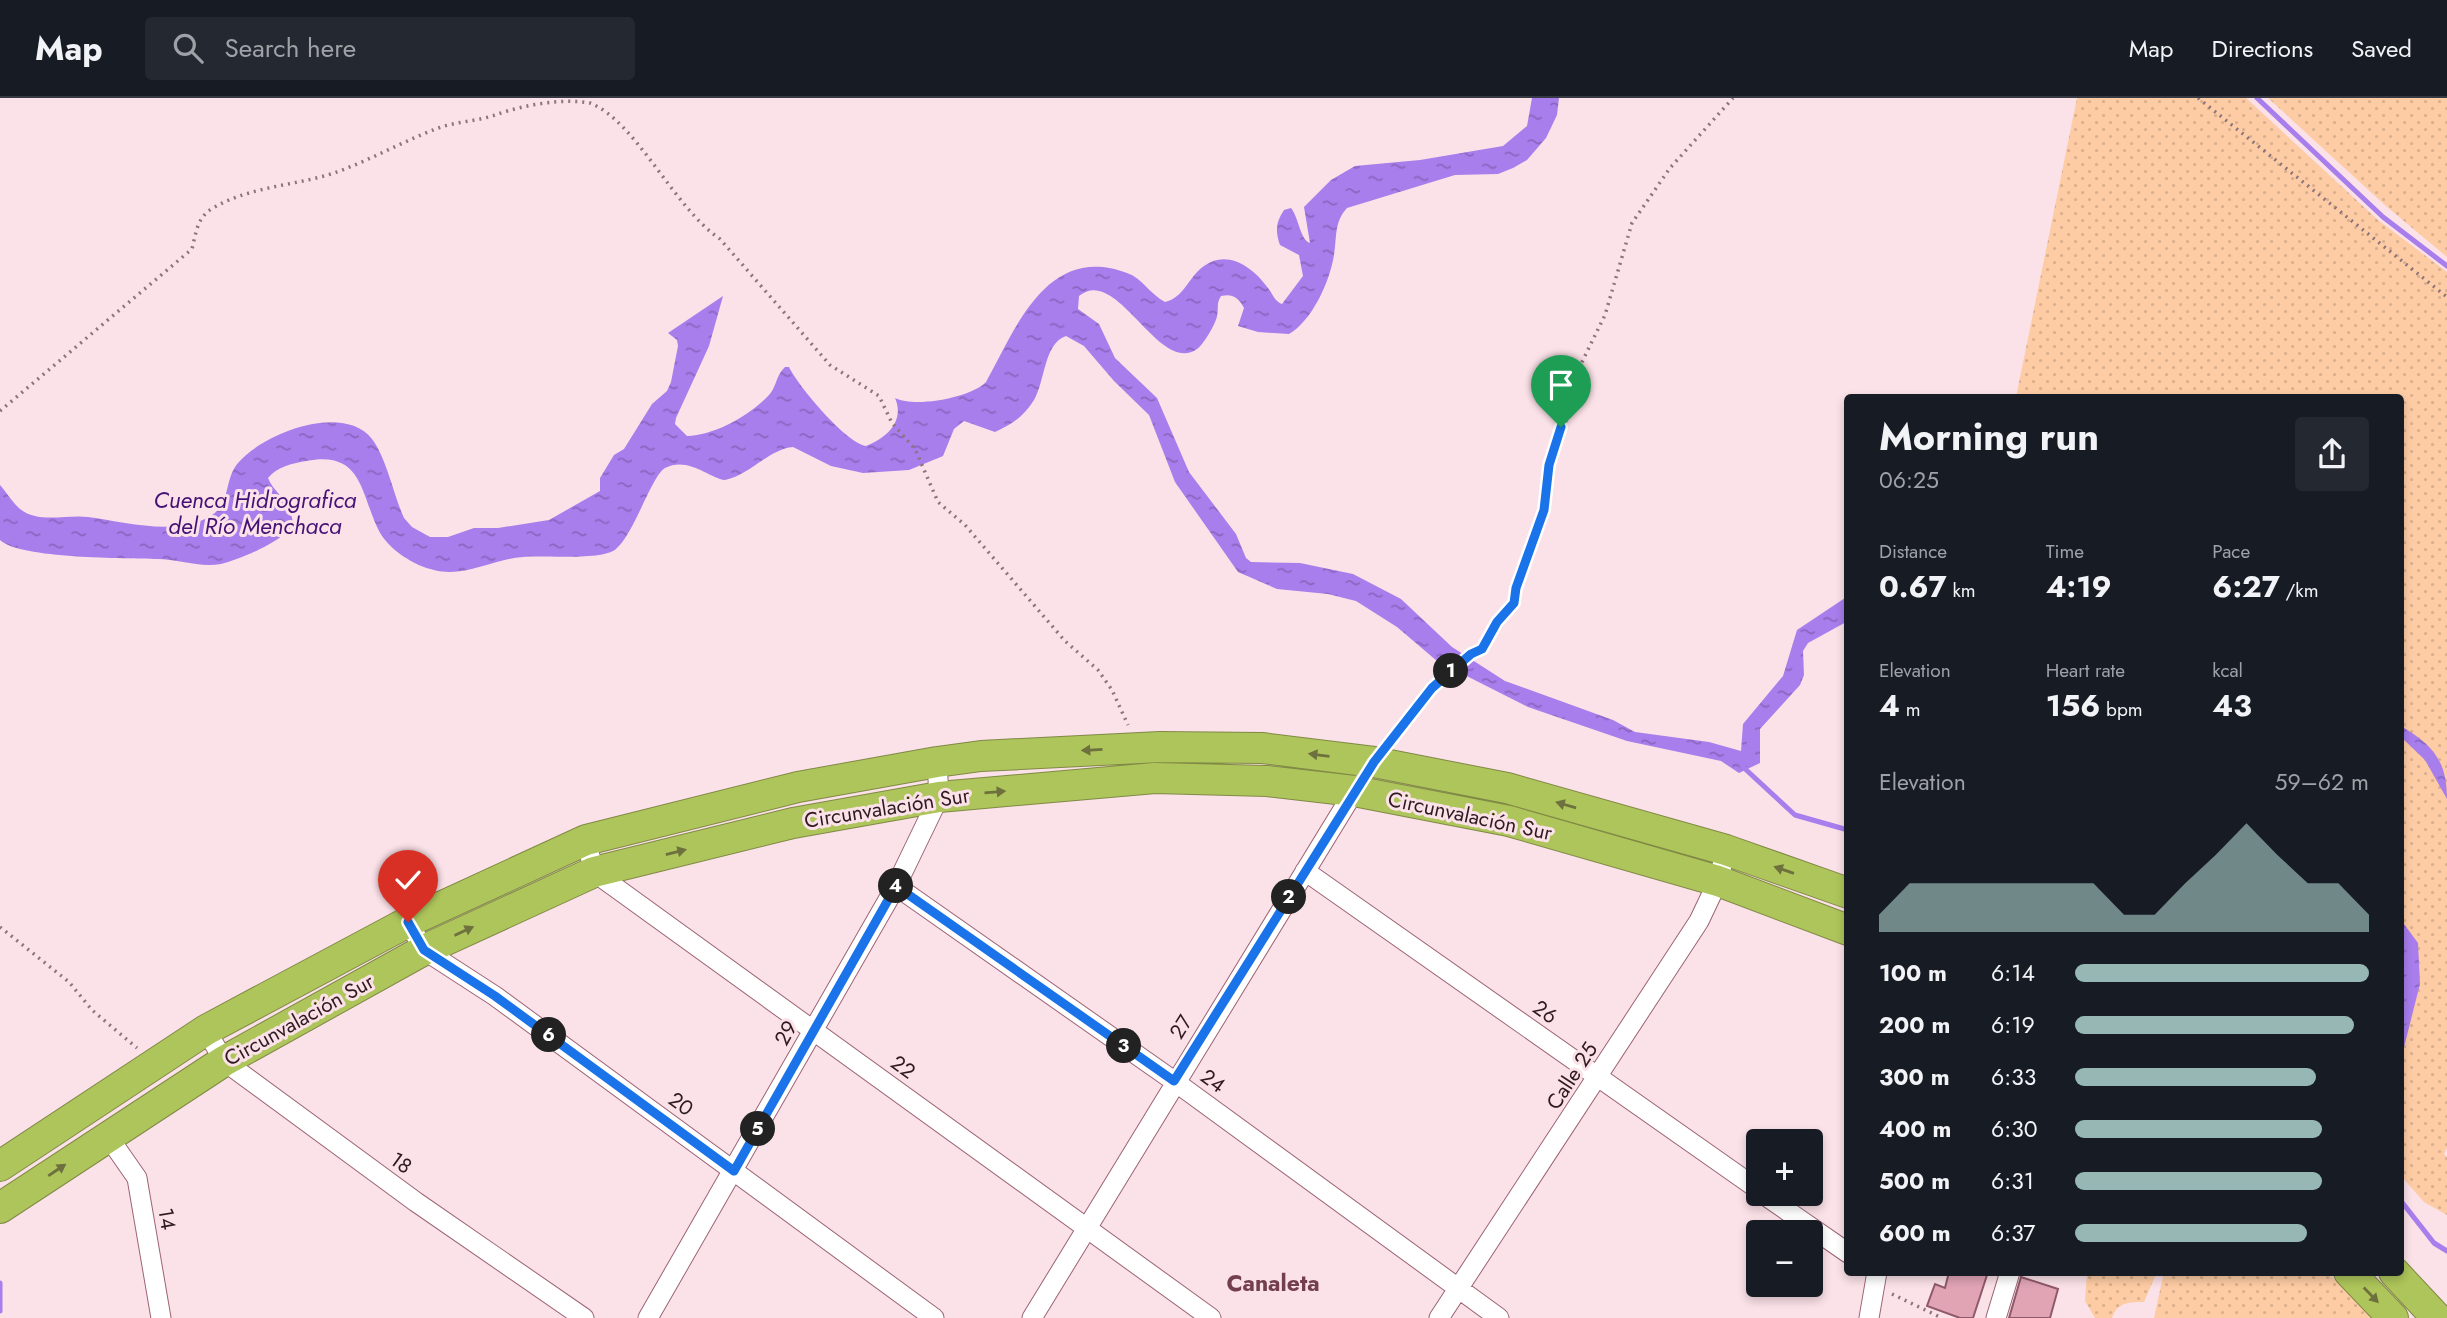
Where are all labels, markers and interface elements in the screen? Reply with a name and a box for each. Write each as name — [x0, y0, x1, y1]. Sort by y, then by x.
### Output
search box — [145, 17, 635, 80]
text: Map — [35, 25, 103, 72]
icon: search — [169, 29, 207, 67]
text: Search here — [225, 29, 356, 67]
text: Map — [2129, 31, 2174, 66]
text: Directions — [2212, 31, 2313, 66]
text: Saved — [2351, 31, 2412, 66]
pin — [1531, 355, 1591, 427]
icon: arrive — [1542, 366, 1580, 404]
text: Morning run — [1879, 409, 2099, 464]
button: share — [2295, 417, 2369, 491]
text: 06:25 — [1879, 463, 1939, 497]
water label: Cuenca Hidrografica del Río Menchaca — [153, 483, 357, 543]
text: Distance — [1879, 538, 1947, 565]
text: Time — [2046, 538, 2084, 565]
text: Pace — [2212, 538, 2250, 565]
text: 0.67 — [1879, 565, 1947, 608]
text: 4:19 — [2046, 565, 2112, 608]
text: 6:27 — [2212, 565, 2280, 608]
text: km — [1947, 577, 1976, 604]
text: /km — [2280, 577, 2319, 604]
pin: 1 — [1434, 654, 1468, 688]
text: 1 — [1446, 657, 1455, 684]
text: Elevation — [1879, 657, 1951, 684]
text: Heart rate — [2046, 657, 2125, 684]
text: kcal — [2212, 657, 2243, 684]
text: 4 — [1879, 684, 1900, 727]
text: 156 — [2046, 684, 2100, 727]
text: 43 — [2212, 684, 2252, 727]
text: m — [1900, 696, 1920, 723]
text: bpm — [2100, 696, 2143, 723]
one-way arrow — [1081, 745, 1103, 756]
one-way arrow — [1308, 750, 1330, 761]
text: Elevation — [1879, 765, 1966, 799]
text: 59–62 m — [2275, 765, 2369, 799]
street label: Circunvalación Sur — [802, 780, 973, 836]
street label: Circunvalación Sur — [1385, 784, 1556, 848]
one-way arrow — [985, 786, 1007, 797]
one-way arrow — [1555, 799, 1577, 810]
one-way arrow — [665, 846, 687, 857]
pin — [378, 850, 438, 922]
icon: check — [389, 861, 427, 899]
one-way arrow — [1773, 864, 1794, 875]
pin: 4 — [878, 868, 914, 904]
text: 4 — [889, 872, 902, 899]
pin: 2 — [1272, 880, 1306, 914]
text: 2 — [1282, 883, 1295, 910]
one-way arrow — [454, 925, 474, 937]
text: 100 m — [1879, 956, 1947, 990]
text: 6:14 — [1991, 956, 2035, 990]
street label: Circunvalación Sur — [219, 966, 380, 1074]
street label: 26 — [1527, 993, 1563, 1031]
text: 200 m — [1879, 1008, 1950, 1042]
text: 6:19 — [1991, 1008, 2035, 1042]
street label: 27 — [1162, 1009, 1200, 1045]
street label: 29 — [767, 1015, 805, 1051]
pin: 6 — [532, 1018, 566, 1052]
text: 6 — [542, 1021, 555, 1048]
pin: 3 — [1106, 1028, 1142, 1063]
text: 3 — [1118, 1032, 1129, 1059]
street label: Calle 25 — [1539, 1036, 1605, 1116]
street label: 22 — [885, 1048, 921, 1086]
text: 300 m — [1879, 1060, 1950, 1094]
text: 6:33 — [1991, 1060, 2036, 1094]
street label: 24 — [1194, 1062, 1232, 1100]
street label: 20 — [662, 1085, 700, 1123]
pin: 5 — [740, 1112, 776, 1146]
text: 400 m — [1879, 1112, 1951, 1146]
text: 6:30 — [1991, 1112, 2038, 1146]
text: 5 — [751, 1115, 764, 1142]
map controls — [1746, 1129, 1823, 1297]
button: + — [1746, 1129, 1823, 1206]
street label: 18 — [384, 1145, 418, 1181]
one-way arrow — [47, 1164, 66, 1177]
text: 500 m — [1879, 1164, 1950, 1198]
text: 6:31 — [1991, 1164, 2034, 1198]
street label: 14 — [150, 1206, 184, 1232]
text: 600 m — [1879, 1216, 1951, 1250]
text: 6:37 — [1991, 1216, 2035, 1250]
button: − — [1746, 1220, 1823, 1297]
district label: Canaleta — [1226, 1266, 1320, 1300]
one-way arrow — [2363, 1286, 2379, 1304]

